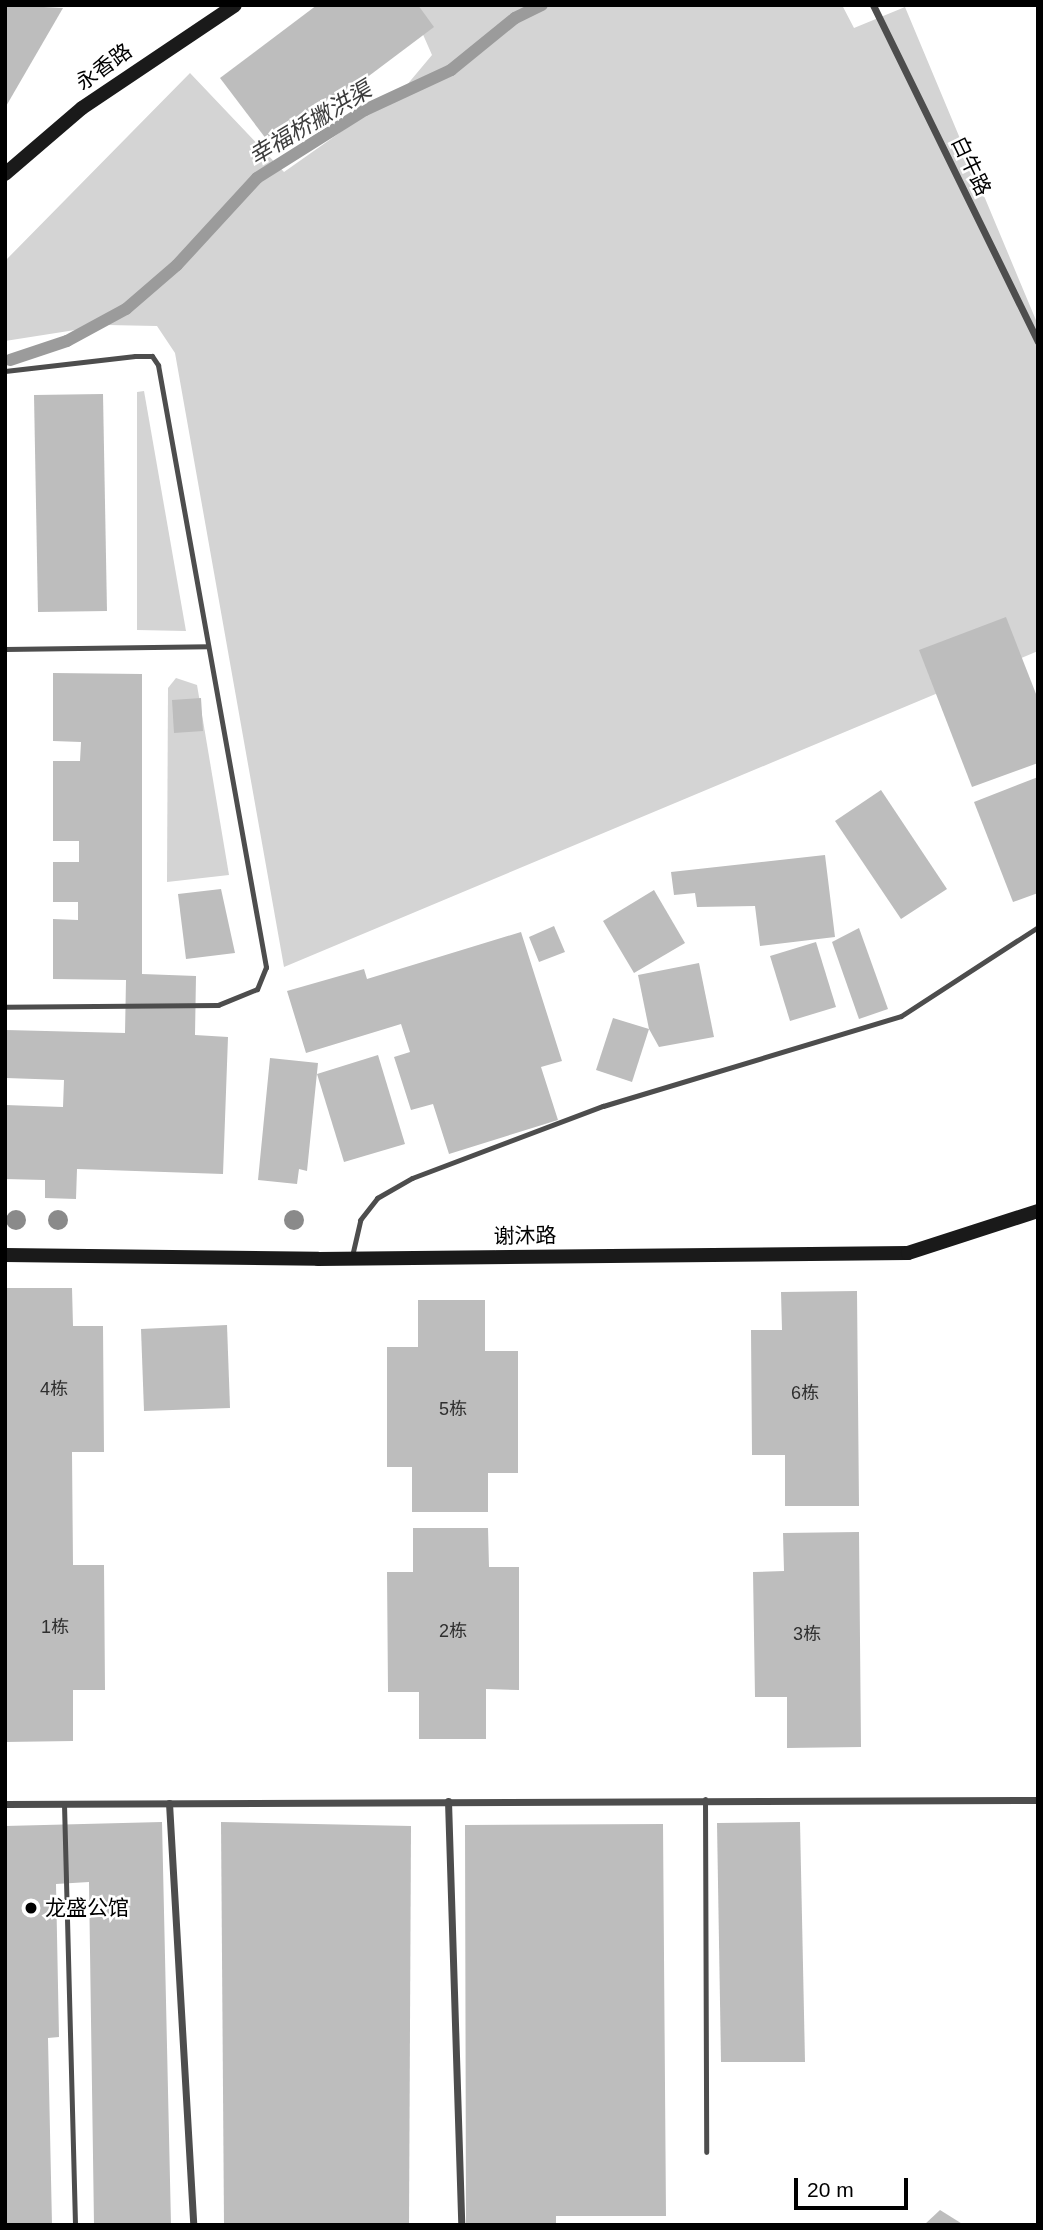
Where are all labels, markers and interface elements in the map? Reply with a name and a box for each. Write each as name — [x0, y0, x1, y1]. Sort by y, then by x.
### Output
street label: 永香路 — [71, 38, 137, 96]
water label: 幸福桥撇洪渠 — [244, 76, 376, 170]
street label: 白牛路 — [946, 132, 996, 200]
street label: 谢沐路 — [493, 1223, 557, 1249]
house number: 4栋 — [40, 1378, 68, 1400]
house number: 6栋 — [791, 1382, 819, 1404]
house number: 5栋 — [439, 1398, 467, 1420]
house number: 1栋 — [41, 1616, 69, 1638]
house number: 2栋 — [439, 1620, 467, 1642]
house number: 3栋 — [793, 1623, 821, 1645]
place label: 龙盛公馆 — [45, 1895, 129, 1921]
marker: 龙盛公馆 — [23, 1900, 39, 1916]
scale bar — [798, 2164, 912, 2208]
text: 20 m — [807, 2178, 854, 2201]

